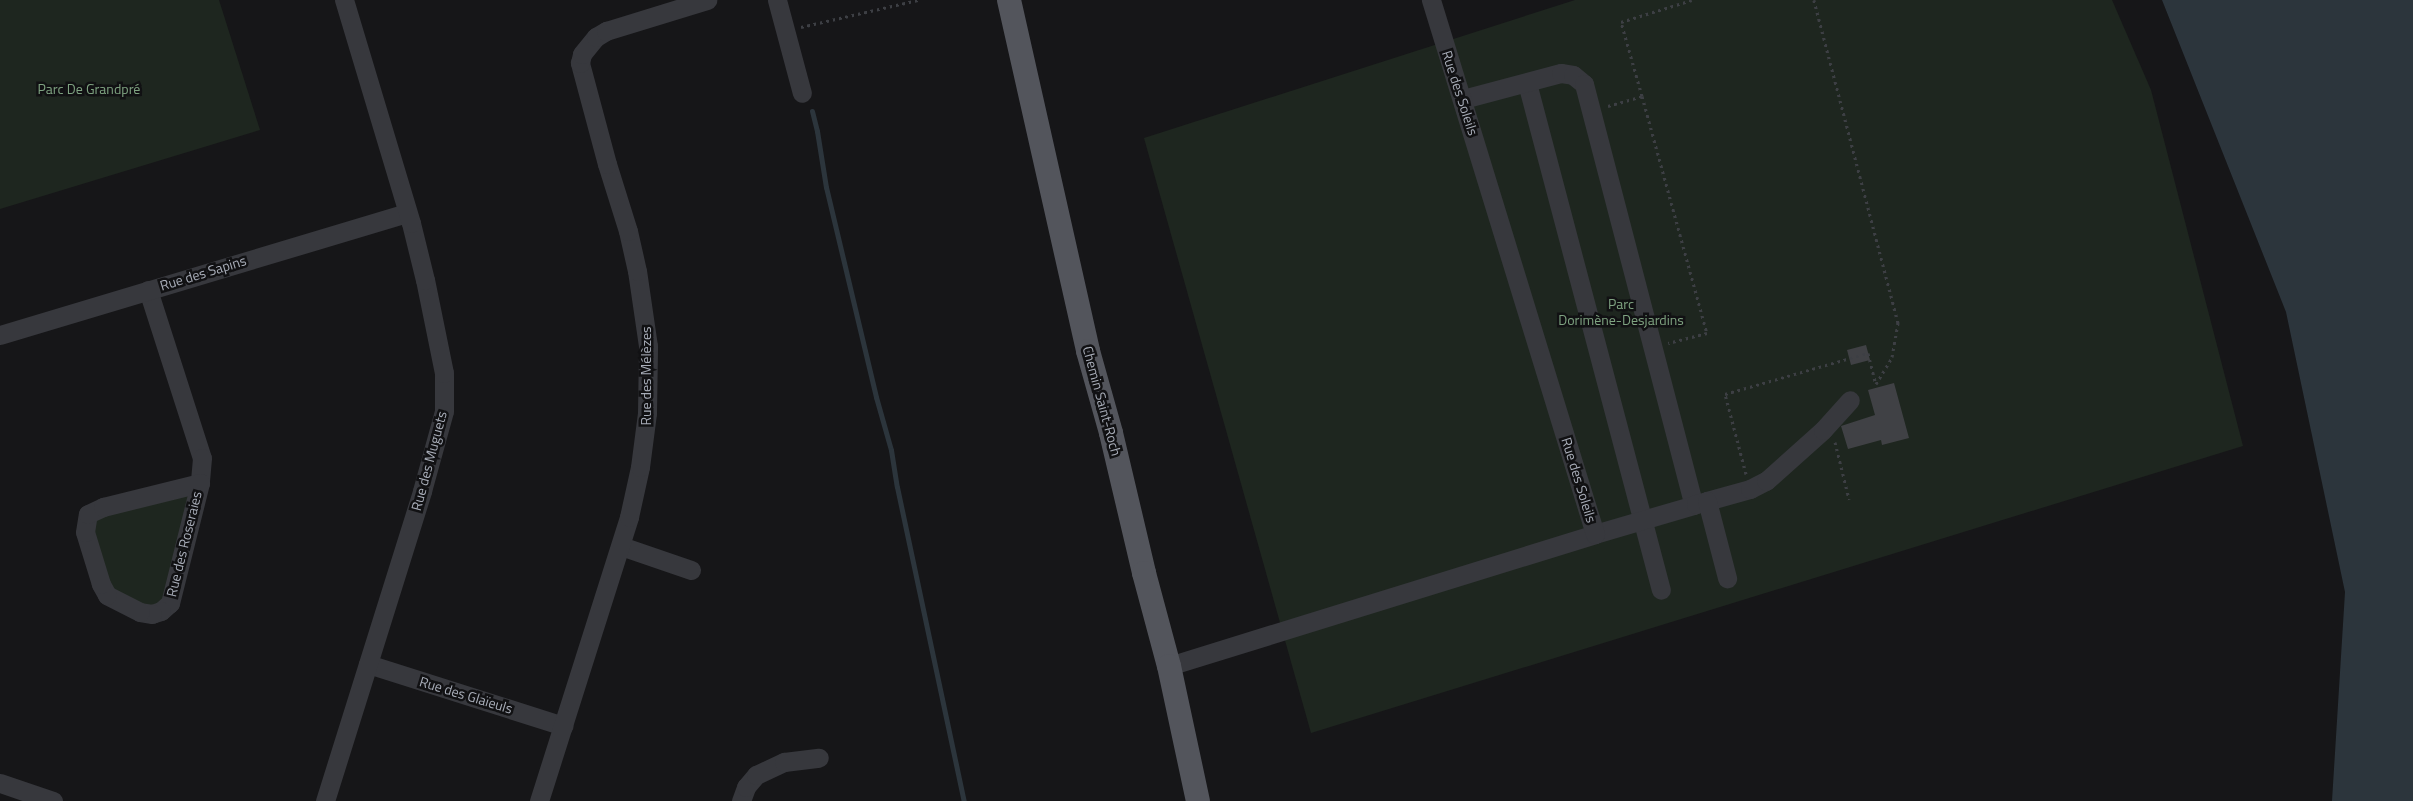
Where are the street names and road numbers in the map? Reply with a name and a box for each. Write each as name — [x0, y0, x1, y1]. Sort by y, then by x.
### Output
street label: Rue des Soleils — [1438, 48, 1482, 138]
street label: Rue des Sapins — [158, 252, 248, 294]
street label: Rue des Mélèzes — [638, 326, 654, 426]
street label: Chemin Saint-Roch — [1079, 344, 1125, 458]
street label: Rue des Muguets — [408, 409, 450, 513]
street label: Rue des Soleils — [1558, 435, 1600, 525]
street label: Rue des Roseraies — [163, 489, 205, 599]
street label: Rue des Glaïeuls — [417, 673, 515, 717]

